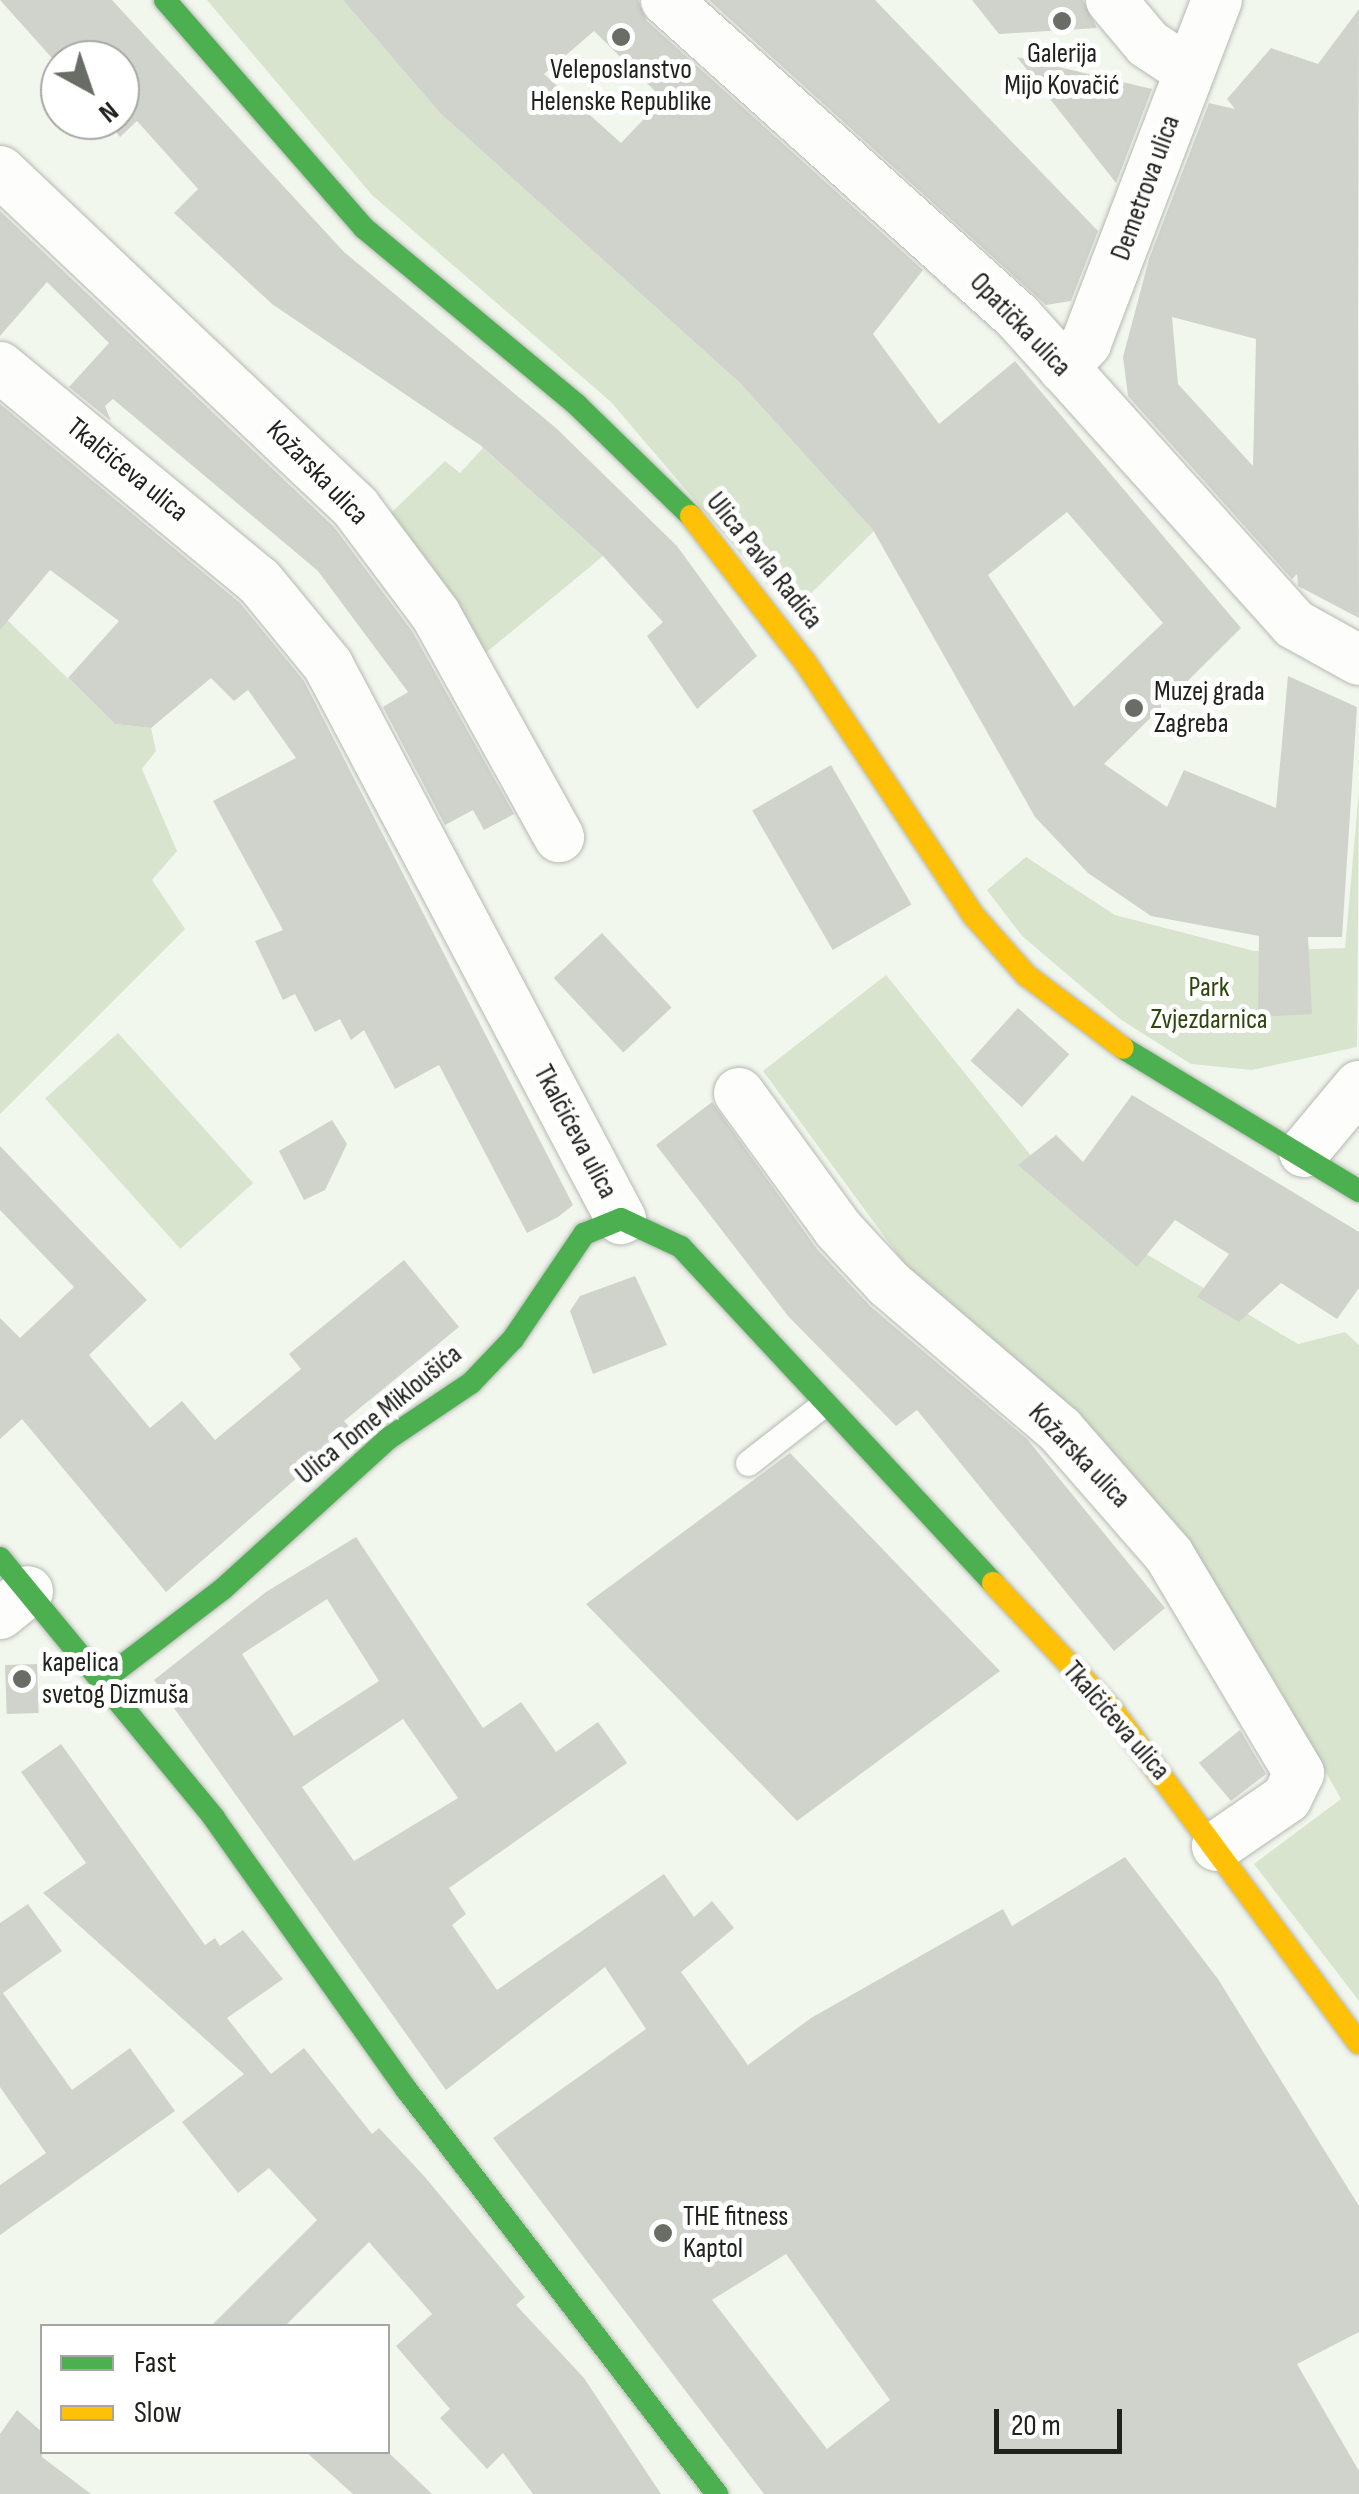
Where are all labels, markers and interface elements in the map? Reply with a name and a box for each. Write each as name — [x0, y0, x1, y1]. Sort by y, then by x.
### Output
marker: Galerija Mijo Kovačić — [1051, 10, 1073, 32]
marker: Veleposlanstvo Helenske Republike — [610, 26, 632, 48]
place label: Galerija Mijo Kovačić — [1004, 37, 1120, 103]
north arrow — [40, 40, 140, 140]
place label: Veleposlanstvo Helenske Republike — [530, 53, 712, 119]
text: N — [92, 94, 125, 129]
street label: Demetrova ulica — [1104, 111, 1188, 265]
street label: Opatička ulica — [962, 266, 1078, 384]
street label: Tkalčićeva ulica — [60, 411, 194, 529]
street label: Kožarska ulica — [259, 414, 375, 532]
street label: Ulica Pavla Radića — [699, 486, 829, 636]
place label: Muzej grada Zagreba — [1154, 675, 1265, 741]
marker: Muzej grada Zagreba — [1123, 697, 1145, 719]
park label: Park Zvjezdarnica — [1150, 971, 1268, 1037]
street label: Tkalčićeva ulica — [526, 1060, 624, 1204]
street label: Ulica Tome Mikloušića — [289, 1338, 469, 1492]
street label: Kožarska ulica — [1021, 1397, 1137, 1515]
place label: kapelica svetog Dizmuša — [42, 1646, 189, 1712]
street label: Tkalčićeva ulica — [1055, 1655, 1177, 1787]
marker: kapelica svetog Dizmuša — [11, 1668, 33, 1690]
place label: THE fitness Kaptol — [683, 2200, 788, 2266]
marker: THE fitness Kaptol — [652, 2222, 674, 2244]
legend — [40, 2324, 390, 2454]
text: Fast — [134, 2345, 176, 2381]
scale bar — [999, 2389, 1126, 2451]
text: Slow — [134, 2395, 182, 2431]
text: 20 m — [1011, 2408, 1061, 2444]

